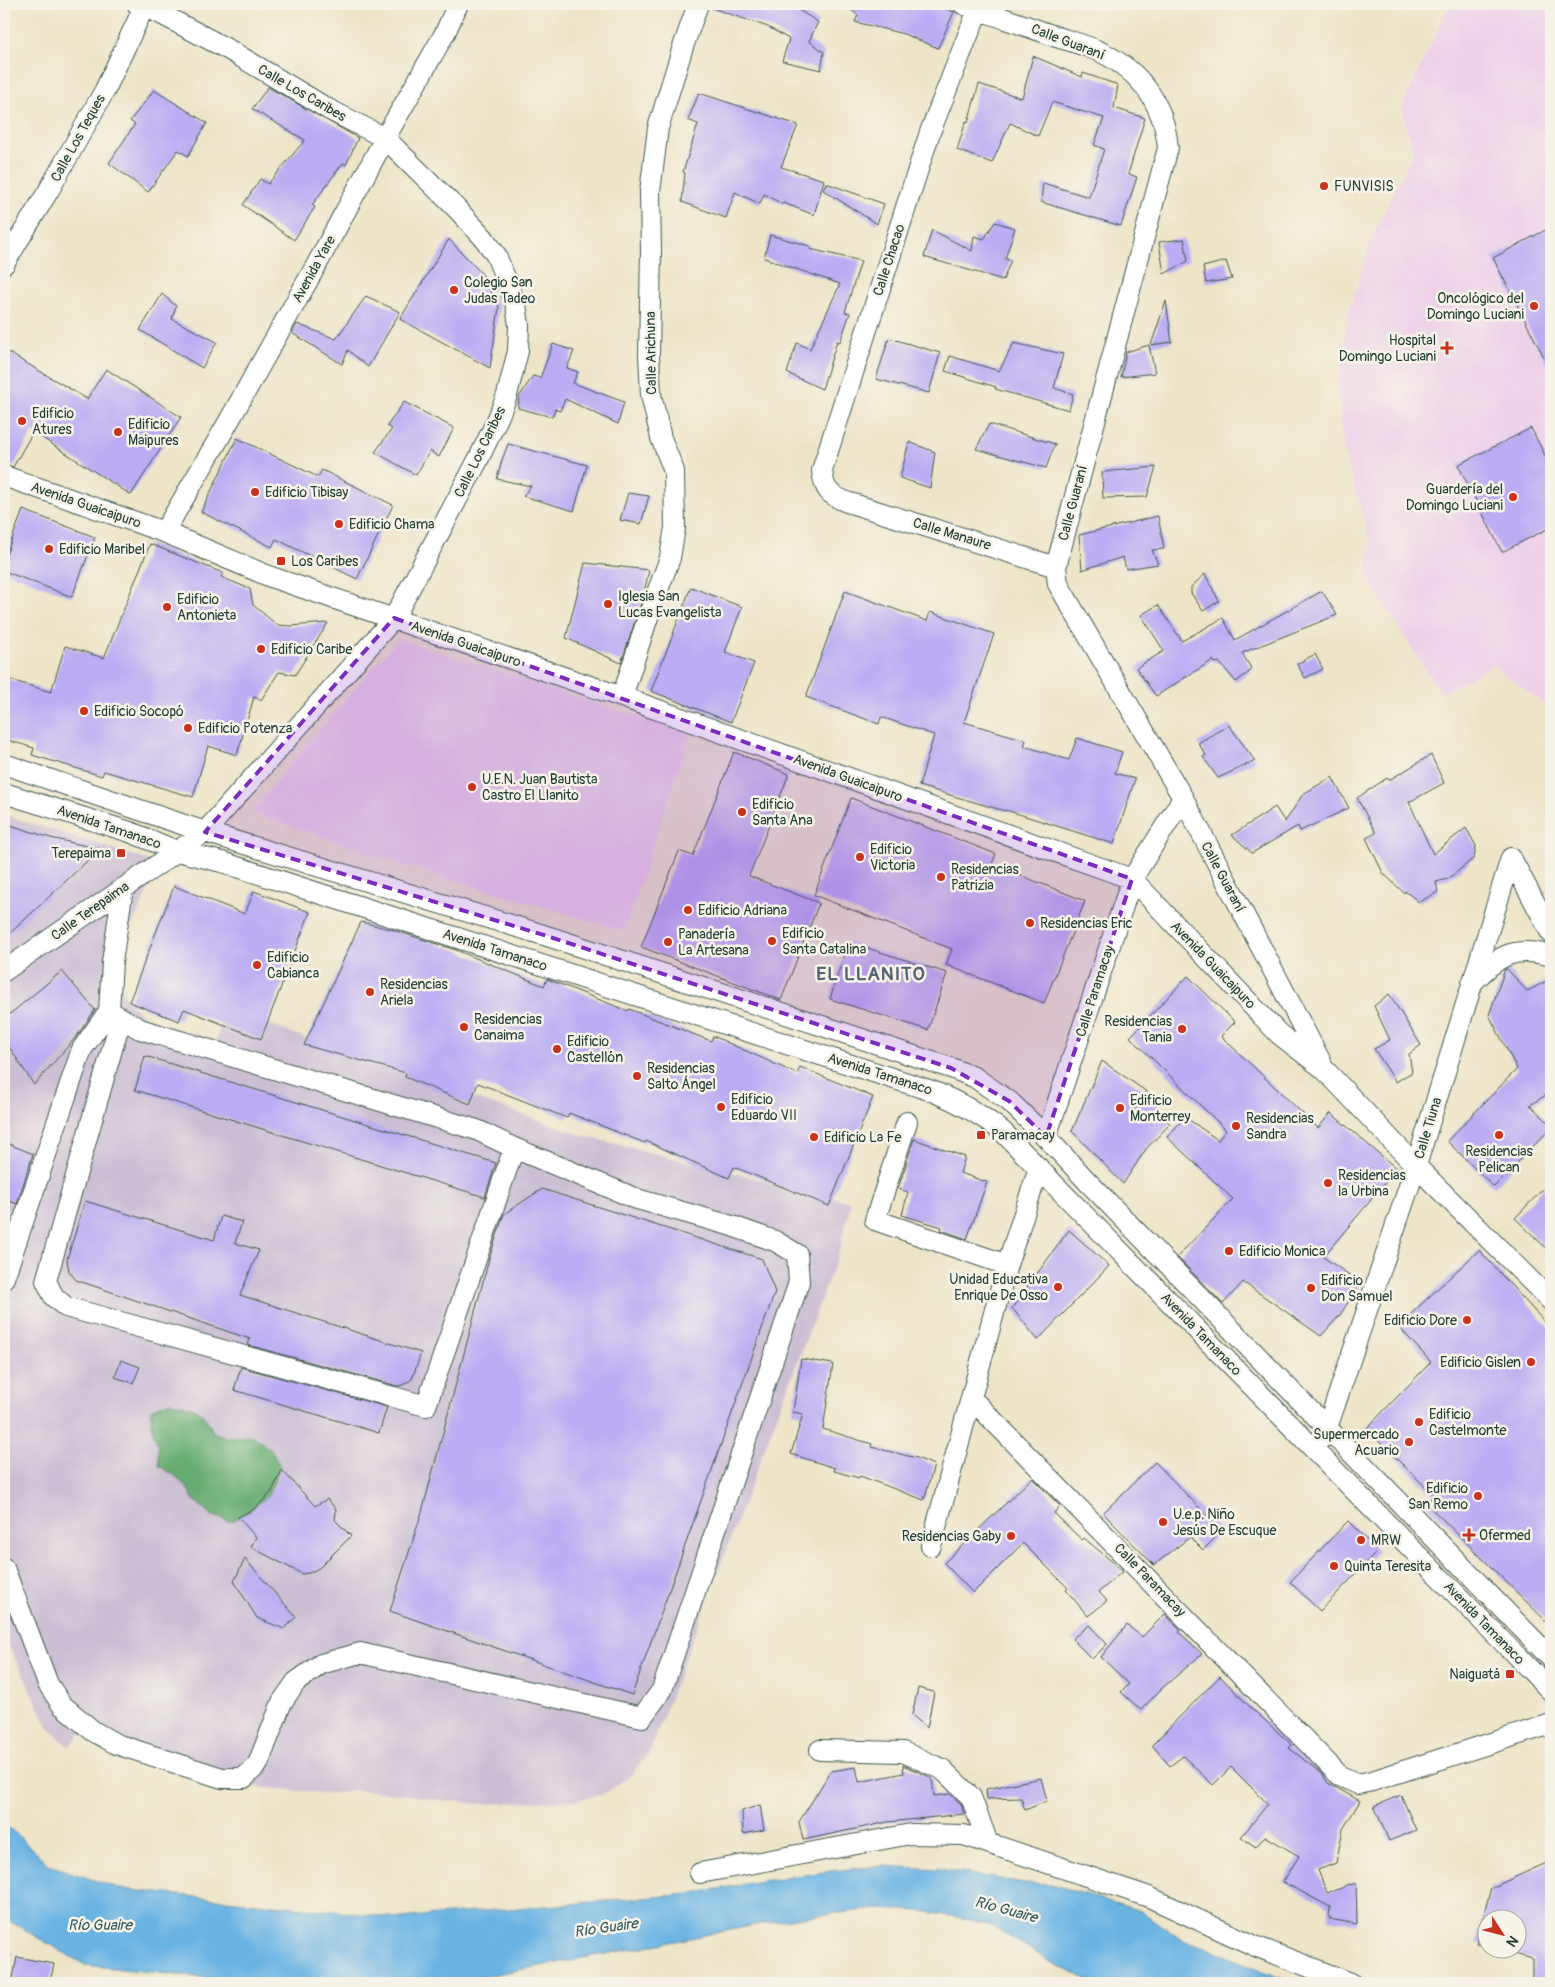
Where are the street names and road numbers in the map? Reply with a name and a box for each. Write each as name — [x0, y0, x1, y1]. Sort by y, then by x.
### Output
street label: Calle Guaraní — [1029, 20, 1107, 64]
street label: Calle Los Caribes — [255, 61, 350, 126]
street label: Calle Los Teques — [47, 91, 109, 185]
street label: Calle Chacao — [869, 221, 909, 298]
street label: Avenida Yare — [289, 233, 339, 305]
street label: Calle Arichuna — [642, 311, 660, 395]
street label: Calle Los Caribes — [451, 403, 510, 500]
street label: Calle Guaraní — [1055, 463, 1091, 543]
street label: Avenida Guaicaipuro — [29, 478, 144, 532]
street label: Calle Manaure — [911, 514, 993, 554]
street label: Avenida Guaicaipuro — [409, 617, 524, 671]
street label: Avenida Guaicaipuro — [791, 750, 906, 806]
street label: Avenida Tamanaco — [55, 801, 164, 853]
street label: Calle Guaraní — [1197, 839, 1249, 915]
street label: Calle Terepaima — [48, 878, 132, 944]
street label: Avenida Guaicaipuro — [1167, 918, 1259, 1013]
street label: Avenida Tamanaco — [441, 925, 550, 975]
street label: Calle Paramacay — [1072, 943, 1118, 1039]
street label: Avenida Tamanaco — [826, 1049, 935, 1099]
street label: Calle Tiuna — [1411, 1095, 1445, 1161]
street label: Avenida Tamanaco — [1157, 1289, 1245, 1379]
street label: Calle Paramacay — [1111, 1540, 1189, 1620]
street label: Avenida Tamanaco — [1440, 1578, 1528, 1668]

